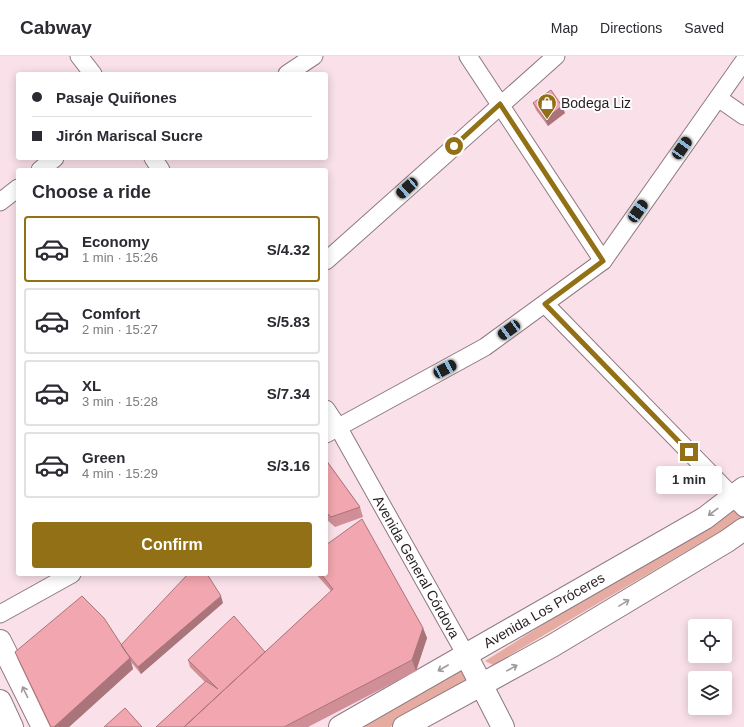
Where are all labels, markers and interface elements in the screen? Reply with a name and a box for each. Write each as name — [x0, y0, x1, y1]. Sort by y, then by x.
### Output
text: Cabway — [20, 17, 92, 38]
text: Map — [551, 20, 578, 36]
text: Directions — [600, 20, 662, 36]
text: Saved — [684, 20, 724, 36]
text: Pasaje Quiñones — [56, 89, 177, 106]
shop icon: Bodega Liz — [536, 92, 558, 120]
place label: Bodega Liz — [561, 95, 631, 111]
text: Jirón Mariscal Sucre — [56, 127, 203, 144]
car — [670, 135, 694, 161]
route start — [445, 137, 463, 155]
car — [394, 176, 420, 200]
text: Choose a ride — [32, 182, 151, 202]
car — [626, 198, 650, 224]
icon: car — [34, 231, 70, 267]
text: Economy — [82, 233, 150, 250]
text: S/4.32 — [267, 241, 310, 258]
text: 1 min · 15:26 — [82, 250, 158, 265]
icon: car — [34, 303, 70, 339]
text: Comfort — [82, 305, 140, 322]
text: S/5.83 — [267, 313, 310, 330]
car — [496, 318, 522, 342]
text: 2 min · 15:27 — [82, 322, 158, 337]
car — [432, 358, 458, 380]
icon: car — [34, 375, 70, 411]
text: XL — [82, 377, 101, 394]
text: S/7.34 — [267, 385, 310, 402]
text: 3 min · 15:28 — [82, 394, 158, 409]
route end — [680, 443, 698, 461]
icon: car — [34, 447, 70, 483]
text: Green — [82, 449, 125, 466]
text: S/3.16 — [267, 457, 310, 474]
text: 4 min · 15:29 — [82, 466, 158, 481]
callout: 1 min — [656, 466, 722, 494]
text: 1 min — [672, 472, 706, 487]
street label: Avenida General Córdova — [370, 493, 463, 641]
one-way arrow — [708, 508, 719, 516]
button: Confirm — [32, 522, 312, 568]
street label: Avenida Los Próceres — [481, 569, 607, 651]
one-way arrow — [618, 598, 630, 606]
map controls — [688, 619, 732, 715]
button: locate — [688, 619, 732, 663]
one-way arrow — [506, 664, 518, 671]
one-way arrow — [437, 665, 449, 673]
button: layers — [688, 671, 732, 715]
one-way arrow — [21, 686, 28, 698]

